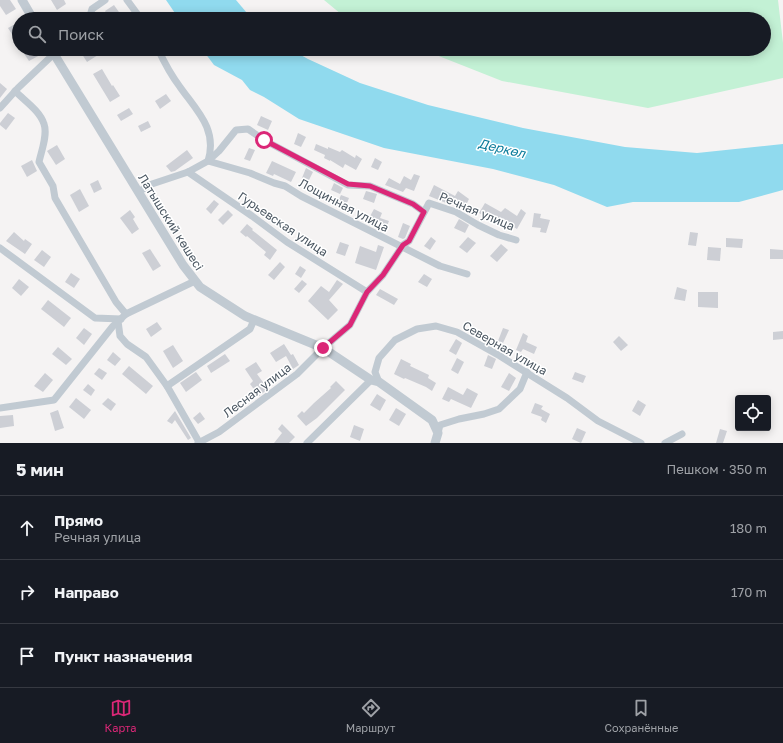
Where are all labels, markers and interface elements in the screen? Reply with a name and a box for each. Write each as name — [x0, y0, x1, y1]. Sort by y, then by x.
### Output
search box — [12, 12, 771, 56]
icon: search — [26, 23, 48, 45]
text: Поиск — [58, 25, 104, 43]
route start — [255, 131, 273, 149]
water label: Деркөл — [476, 135, 528, 161]
street label: Латышский көшесі — [135, 171, 207, 273]
street label: Лощинная улица — [297, 175, 391, 235]
street label: Гурьевская улица — [235, 188, 331, 260]
street label: Речная улица — [437, 188, 517, 234]
street label: Северная улица — [460, 318, 550, 378]
route end — [314, 339, 332, 357]
street label: Лесная улица — [220, 360, 294, 420]
map controls — [735, 395, 771, 431]
button: locate — [735, 395, 771, 431]
text: 5 мин — [16, 459, 64, 480]
text: Пешком · 350 m — [666, 461, 767, 477]
text: Прямо — [54, 511, 103, 529]
icon: ahead — [16, 517, 38, 539]
text: 180 m — [730, 520, 767, 536]
text: Речная улица — [54, 529, 141, 545]
icon: right — [16, 581, 38, 603]
text: Направо — [54, 583, 119, 601]
text: 170 m — [731, 584, 767, 600]
icon: arrive — [16, 645, 38, 667]
text: Пункт назначения — [54, 647, 192, 665]
tab: Карта — [105, 697, 136, 734]
tab: Маршрут — [346, 697, 395, 734]
tab: Сохранённые — [605, 697, 678, 734]

